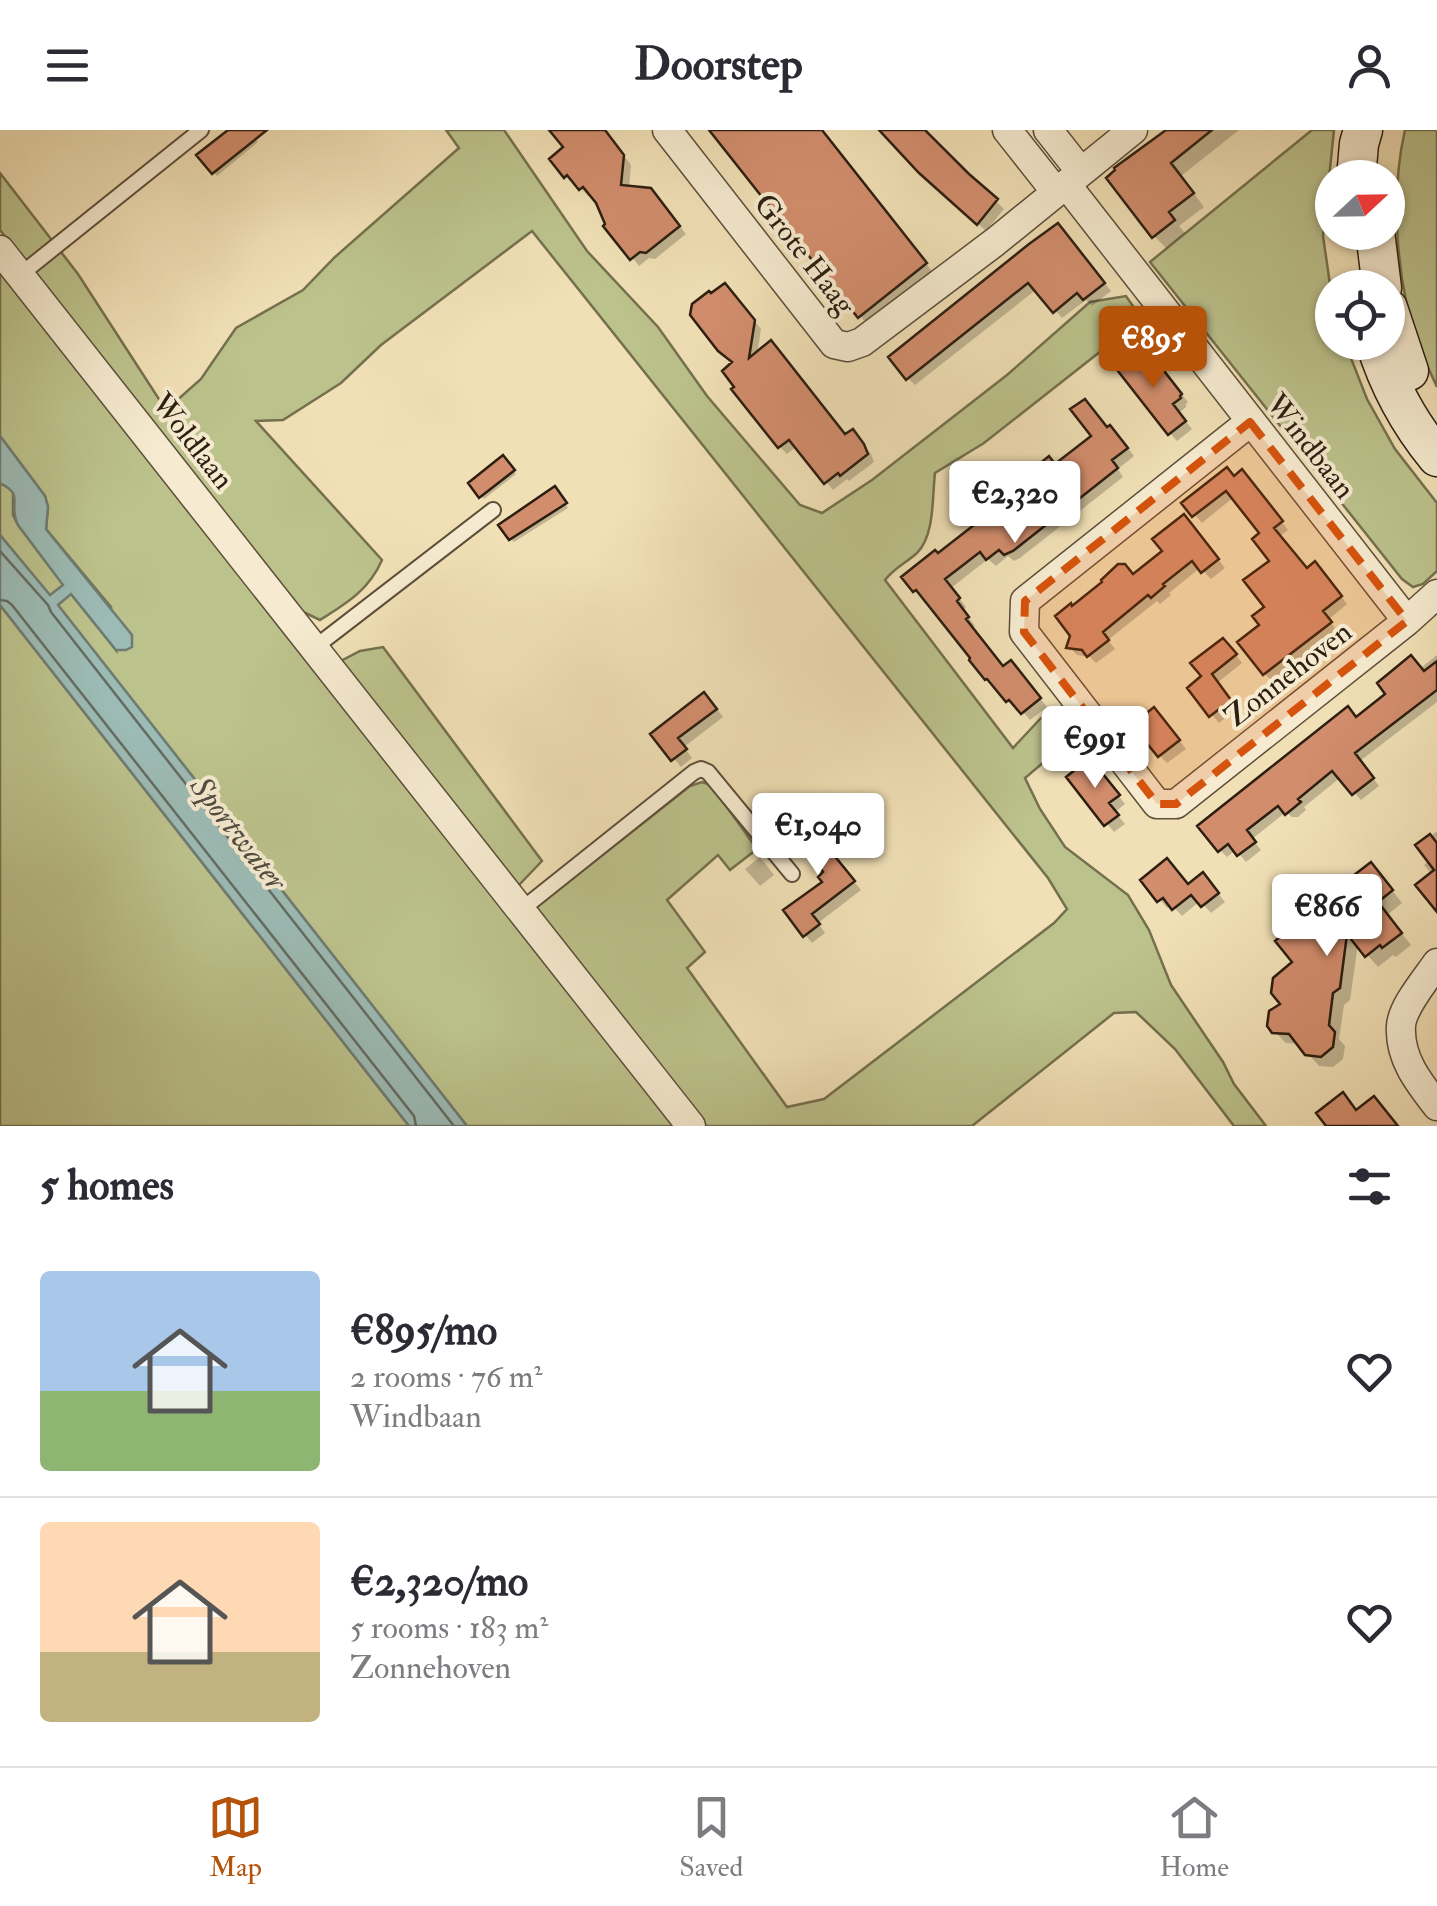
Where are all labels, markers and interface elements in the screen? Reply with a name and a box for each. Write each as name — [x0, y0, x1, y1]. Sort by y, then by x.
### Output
text: Doorstep — [634, 37, 803, 93]
icon: menu — [40, 38, 95, 93]
icon: person — [1342, 38, 1397, 93]
north arrow — [1315, 160, 1405, 250]
map controls — [1315, 160, 1405, 360]
street label: Grote Haag — [746, 186, 864, 323]
button: locate — [1315, 270, 1405, 360]
pin: €895 — [1094, 306, 1212, 391]
text: €895 — [1121, 318, 1185, 358]
street label: Woldlaan — [143, 385, 242, 497]
street label: Windbaan — [1257, 385, 1363, 506]
pin: €2,320 — [934, 461, 1096, 546]
text: €2,320 — [971, 473, 1059, 513]
street label: Zonnehoven — [1217, 613, 1359, 735]
pin: €991 — [1036, 706, 1154, 791]
text: €991 — [1064, 718, 1126, 758]
water label: Sportwater — [180, 767, 297, 901]
pin: €1,040 — [737, 793, 899, 878]
text: €1,040 — [774, 805, 862, 845]
pin: €866 — [1268, 874, 1386, 959]
text: €866 — [1294, 886, 1360, 926]
icon: filters — [1342, 1159, 1397, 1214]
text: 5 homes — [40, 1160, 174, 1212]
text: €895/mo — [350, 1305, 497, 1357]
icon: home — [120, 1311, 240, 1431]
icon: heart — [1342, 1344, 1397, 1399]
text: 2 rooms · 76 m² — [350, 1357, 543, 1397]
text: Windbaan — [350, 1397, 482, 1437]
text: €2,320/mo — [350, 1556, 528, 1608]
icon: home — [120, 1562, 240, 1682]
icon: heart — [1342, 1595, 1397, 1650]
text: 5 rooms · 183 m² — [350, 1608, 548, 1648]
text: Zonnehoven — [350, 1648, 511, 1688]
tab: Map — [208, 1790, 263, 1885]
tab: Saved — [679, 1790, 743, 1885]
tab: Home — [1159, 1790, 1229, 1885]

